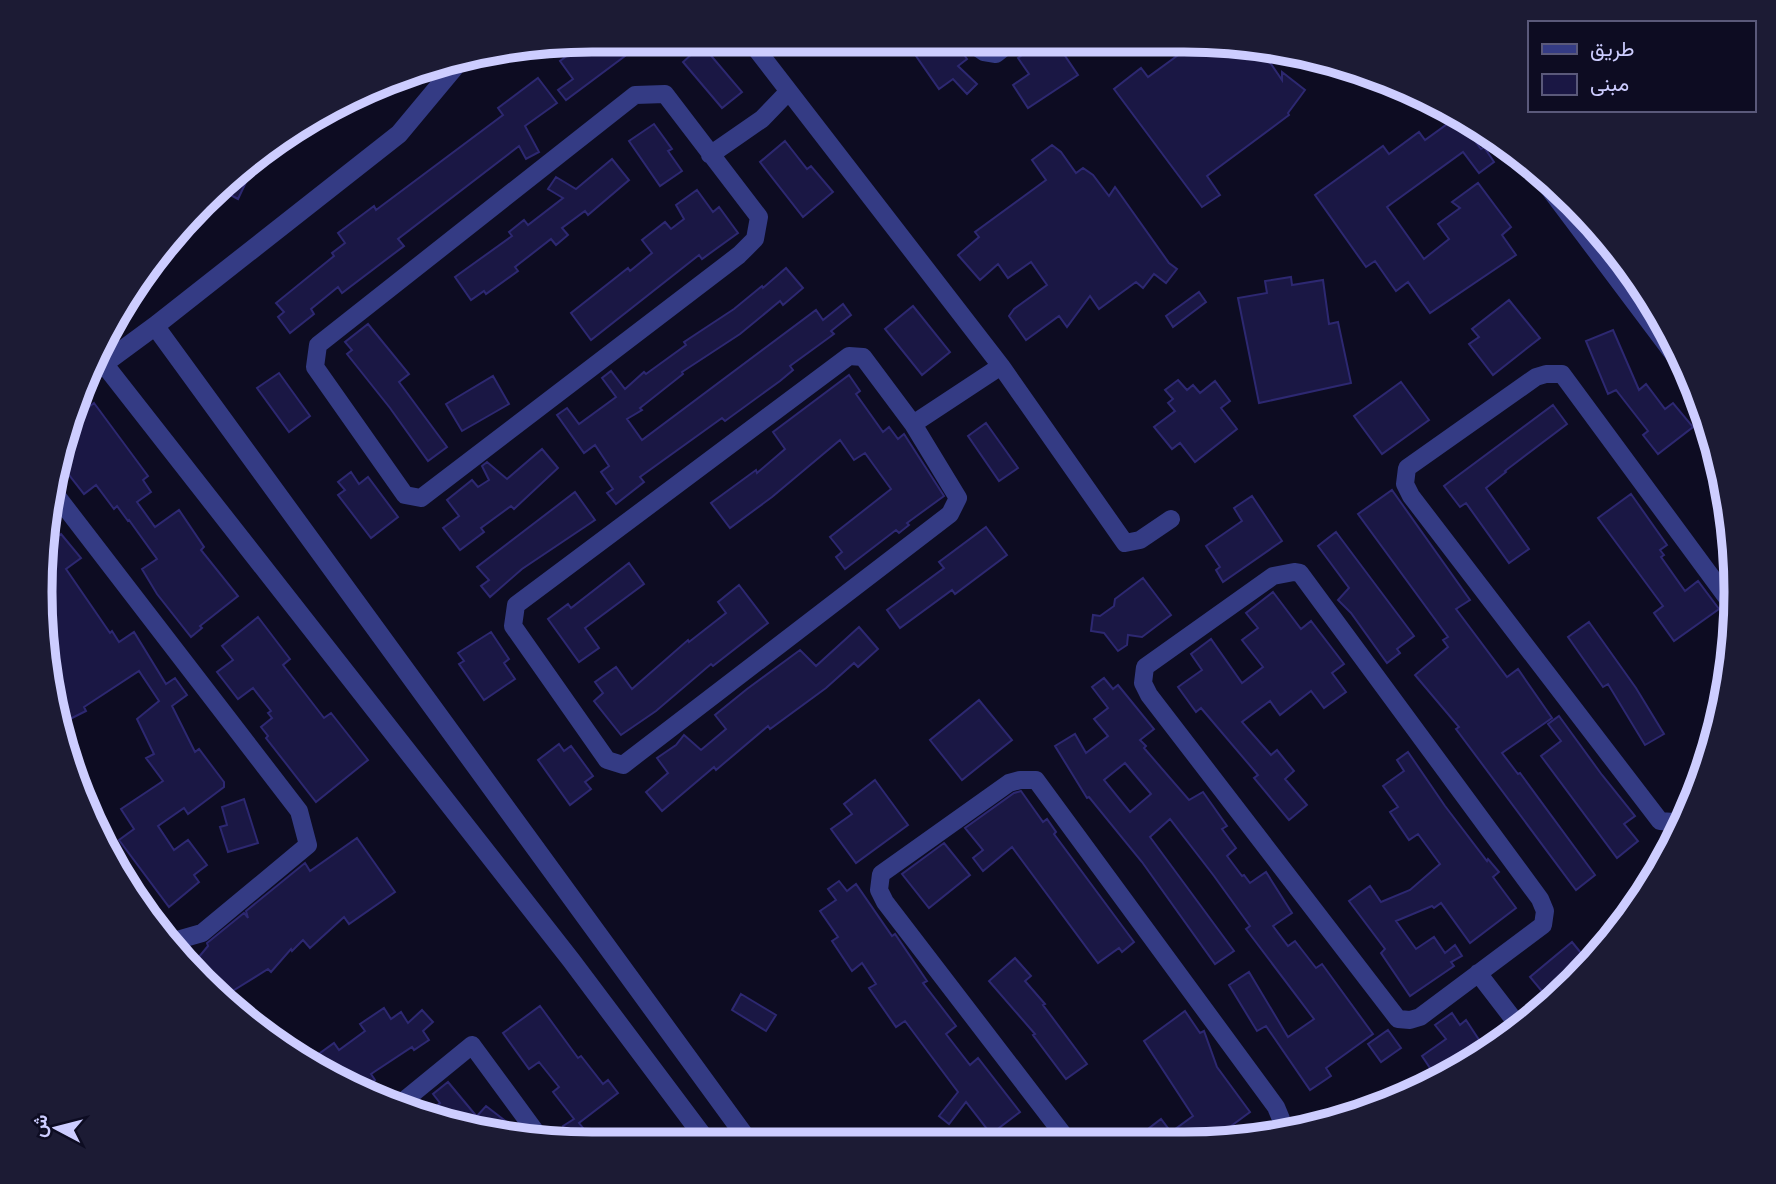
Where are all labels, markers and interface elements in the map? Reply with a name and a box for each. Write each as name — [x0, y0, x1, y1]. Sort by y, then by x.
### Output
legend — [1528, 21, 1755, 112]
text: طريق — [1590, 35, 1635, 62]
text: مبنى — [1590, 70, 1629, 96]
north arrow — [21, 1093, 91, 1163]
text: ش — [26, 1113, 52, 1139]

